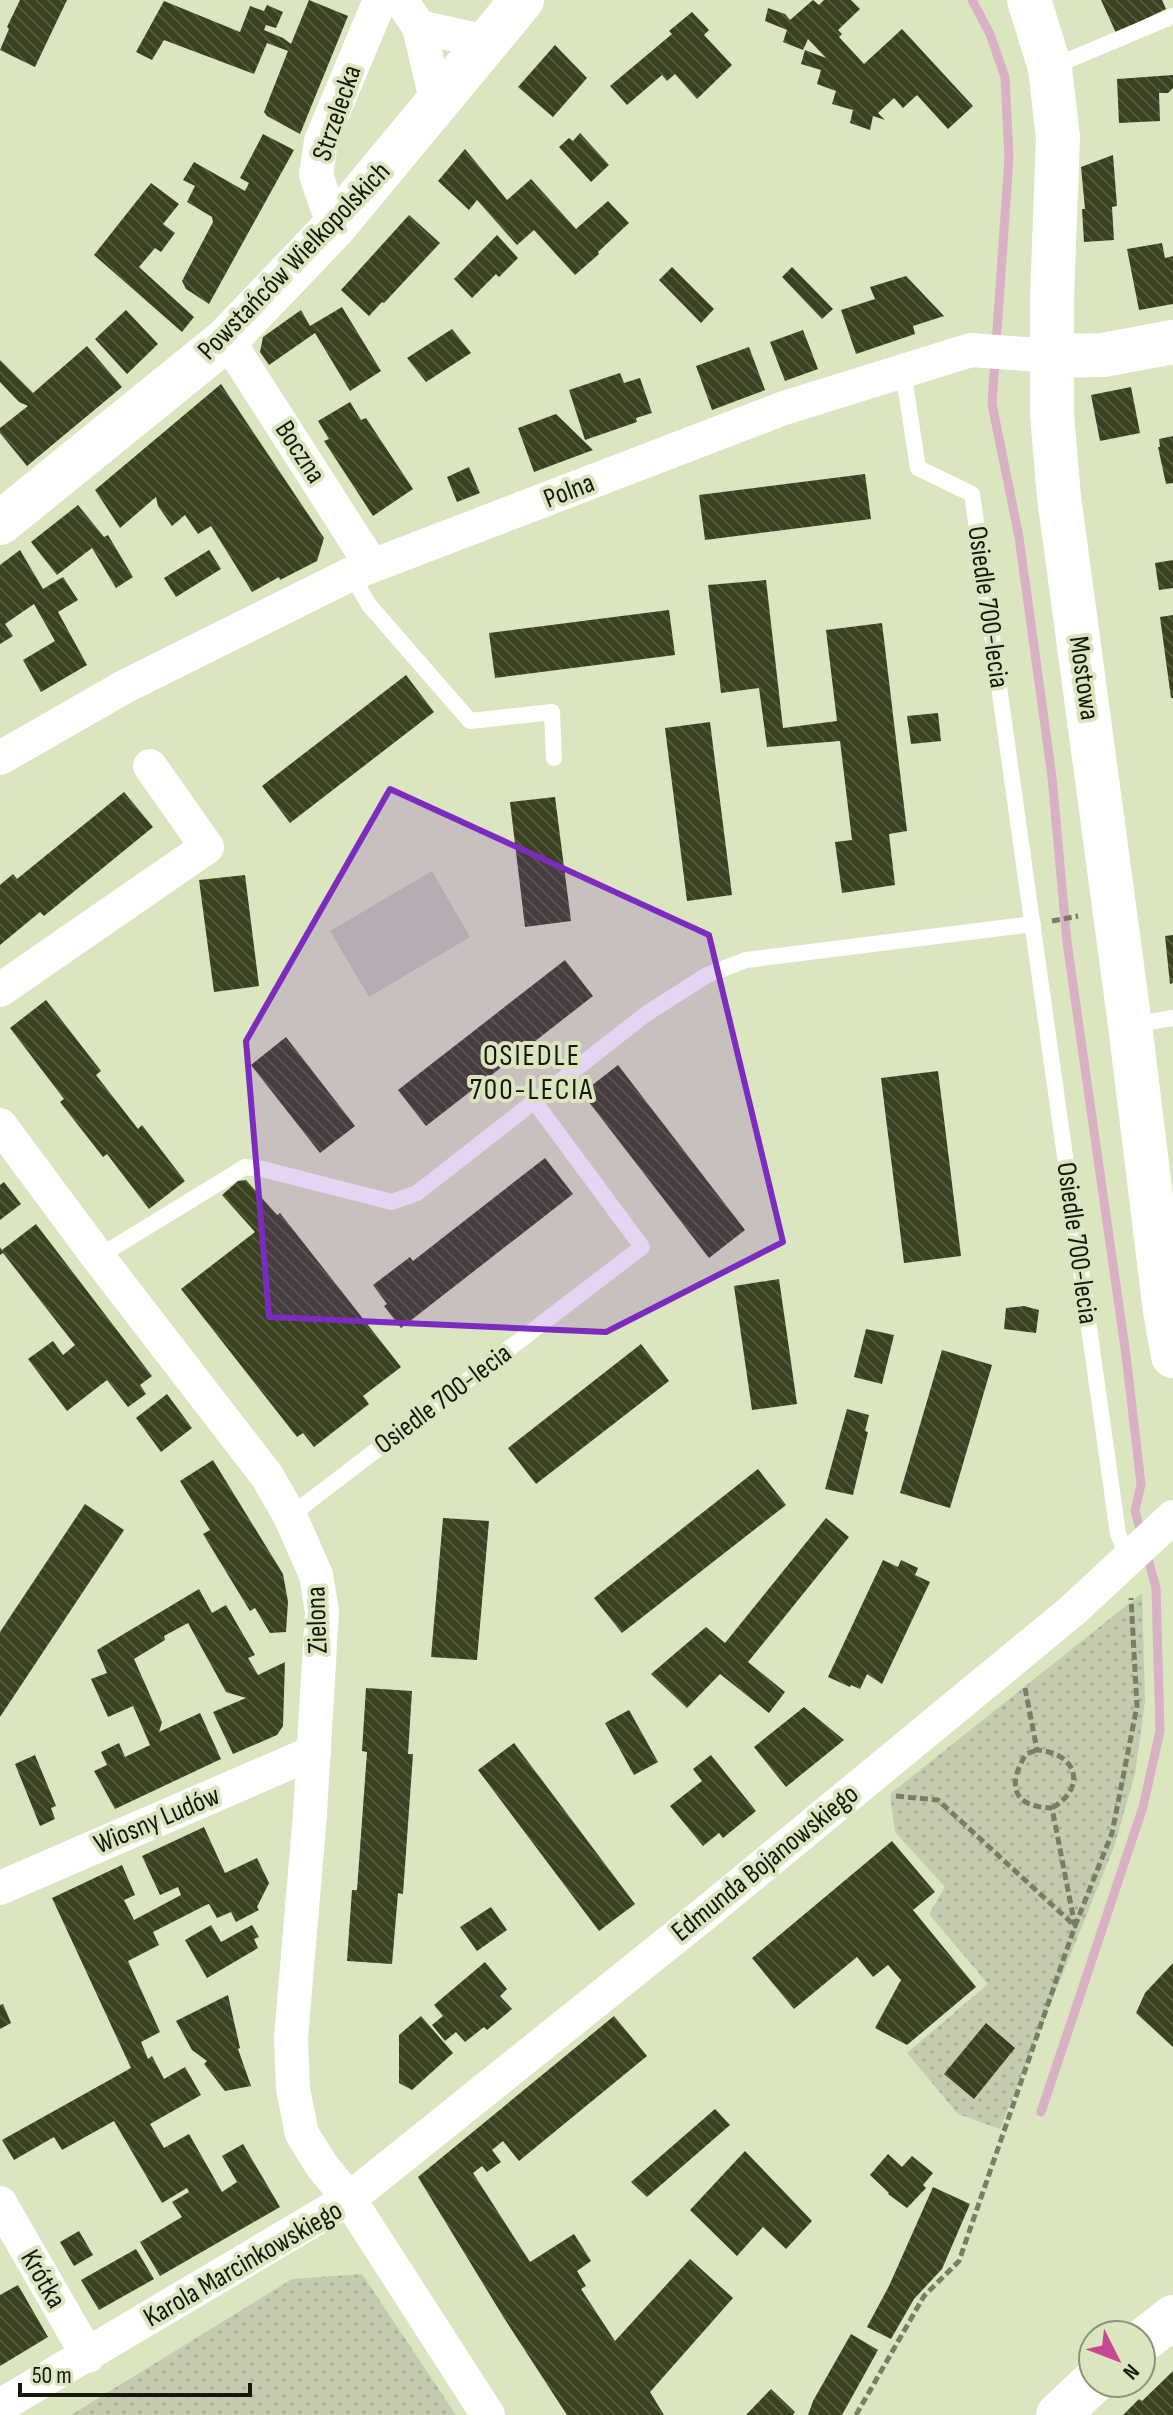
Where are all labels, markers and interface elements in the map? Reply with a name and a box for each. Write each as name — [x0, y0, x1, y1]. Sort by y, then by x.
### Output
street label: Strzelecka — [305, 61, 369, 165]
street label: Powstańców Wielkopolskich — [191, 155, 397, 367]
street label: Boczna — [268, 415, 332, 489]
street label: Polna — [539, 466, 599, 516]
street label: Osiedle 700-lecia — [960, 524, 1016, 690]
street label: Mostowa — [1062, 634, 1106, 722]
district label: OSIEDLE 700-LECIA — [470, 1038, 594, 1108]
street label: Osiedle 700-lecia — [1049, 1160, 1105, 1326]
street label: Osiedle 700-lecia — [368, 1337, 518, 1461]
street label: Zielona — [299, 1586, 335, 1654]
street label: Edmunda Bojanowskiego — [665, 1778, 865, 1948]
street label: Wiosny Ludów — [89, 1779, 225, 1861]
street label: Karola Marcinkowskiego — [138, 2194, 348, 2334]
street label: Krótka — [13, 2244, 73, 2314]
north arrow — [1077, 2319, 1157, 2399]
scale bar — [20, 2347, 250, 2397]
text: N — [1117, 2358, 1145, 2385]
text: 50 m — [32, 2361, 72, 2390]

